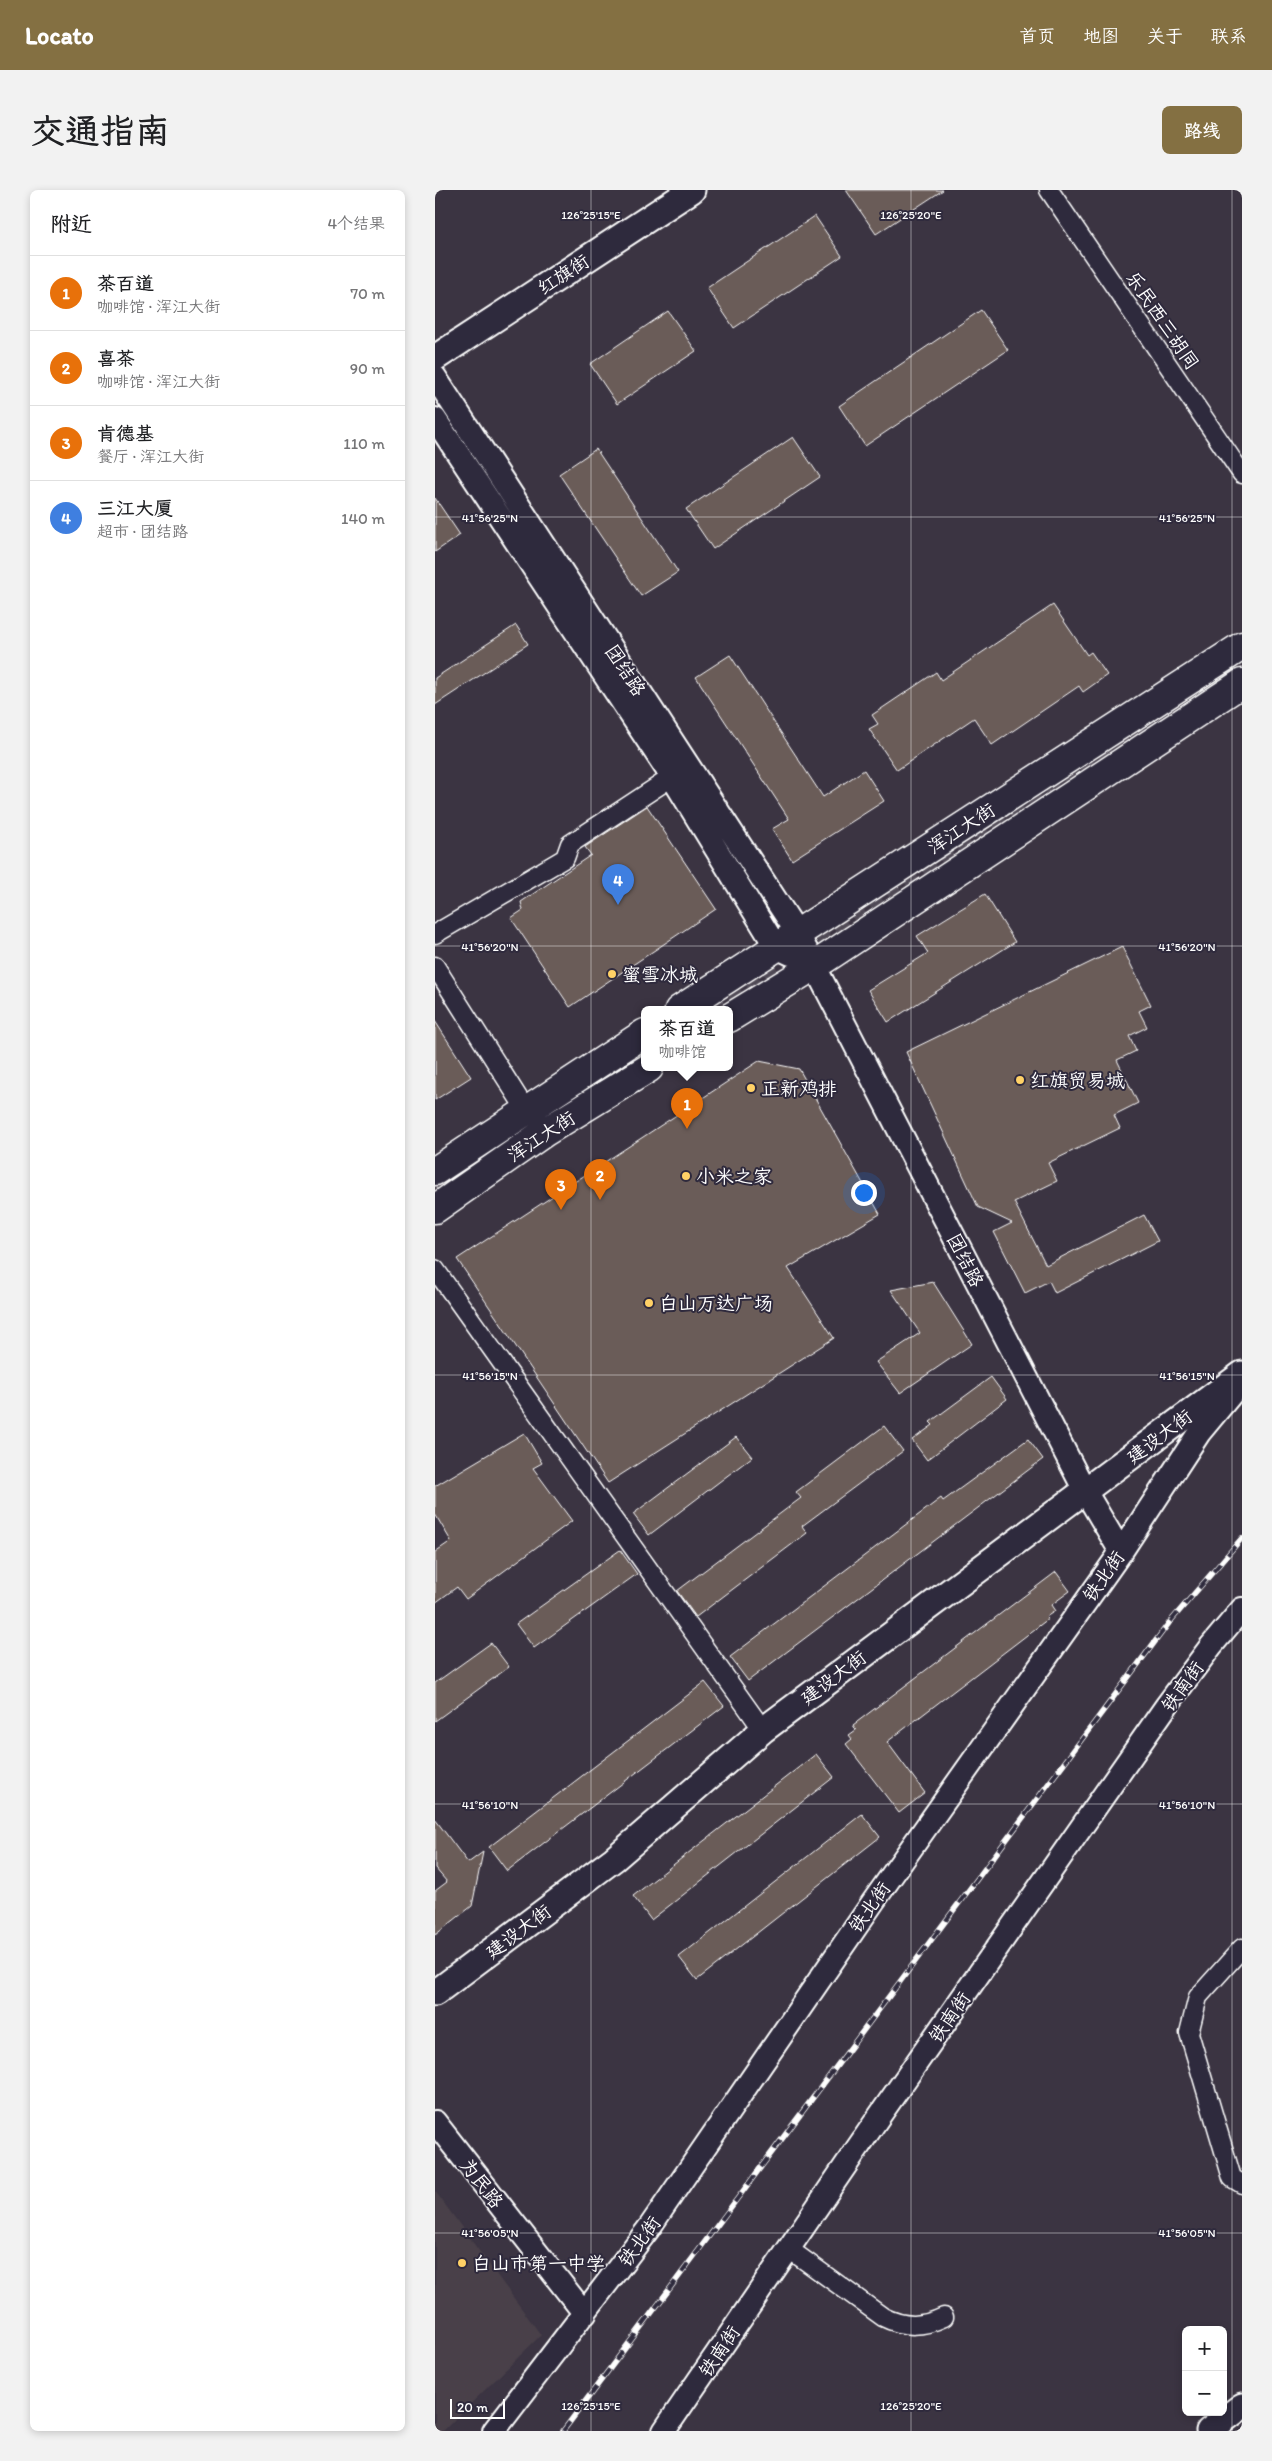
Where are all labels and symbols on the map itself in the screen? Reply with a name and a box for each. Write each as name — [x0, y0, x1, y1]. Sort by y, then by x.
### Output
text: 126°25'15"E — [561, 208, 621, 222]
text: 126°25'20"E — [880, 208, 942, 222]
street label: 红旗街 — [533, 249, 593, 300]
street label: 乐民西三胡同 — [1121, 267, 1204, 374]
text: 41°56'25"N — [462, 511, 518, 525]
text: 41°56'25"N — [1159, 511, 1215, 525]
street label: 团结路 — [600, 640, 651, 700]
street label: 浑江大街 — [923, 798, 999, 859]
pin: 4 — [602, 864, 634, 905]
text: 41°56'20"N — [461, 940, 519, 954]
text: 41°56'20"N — [1158, 940, 1216, 954]
place label: 蜜雪冰城 — [622, 963, 698, 986]
marker: 蜜雪冰城 — [606, 968, 618, 980]
place label: 红旗贸易城 — [1030, 1069, 1125, 1092]
marker: 红旗贸易城 — [1014, 1074, 1026, 1086]
place label: 正新鸡排 — [761, 1077, 837, 1100]
marker: 正新鸡排 — [745, 1082, 757, 1094]
pin: 1 — [671, 1088, 703, 1129]
street label: 浑江大街 — [503, 1106, 579, 1167]
pin: 2 — [584, 1159, 616, 1200]
place label: 小米之家 — [696, 1165, 772, 1188]
pin: 3 — [545, 1169, 577, 1210]
marker: 小米之家 — [680, 1170, 692, 1182]
your location — [851, 1180, 877, 1206]
street label: 团结路 — [942, 1230, 989, 1291]
place label: 白山万达广场 — [659, 1292, 773, 1315]
marker: 白山万达广场 — [643, 1297, 655, 1309]
text: 41°56'15"N — [462, 1369, 518, 1383]
text: 41°56'15"N — [1159, 1369, 1215, 1383]
street label: 建设大街 — [1122, 1404, 1197, 1468]
street label: 铁北街 — [1078, 1546, 1129, 1606]
street label: 建设大街 — [796, 1645, 871, 1709]
street label: 铁南街 — [1156, 1656, 1208, 1716]
text: 41°56'10"N — [462, 1798, 518, 1812]
text: 41°56'10"N — [1159, 1798, 1215, 1812]
street label: 铁北街 — [844, 1877, 895, 1937]
street label: 建设大街 — [481, 1899, 556, 1963]
street label: 铁南街 — [924, 1987, 975, 2047]
street label: 为民路 — [455, 2154, 508, 2213]
street label: 铁北街 — [613, 2211, 665, 2271]
text: 41°56'05"N — [461, 2226, 519, 2240]
text: 41°56'05"N — [1158, 2226, 1216, 2240]
place label: 白山市第一中学 — [472, 2252, 605, 2275]
marker: 白山市第一中学 — [456, 2257, 468, 2269]
street label: 铁南街 — [694, 2321, 745, 2381]
scale bar — [450, 2396, 505, 2419]
text: 126°25'15"E — [561, 2399, 621, 2413]
text: 126°25'20"E — [880, 2399, 942, 2413]

